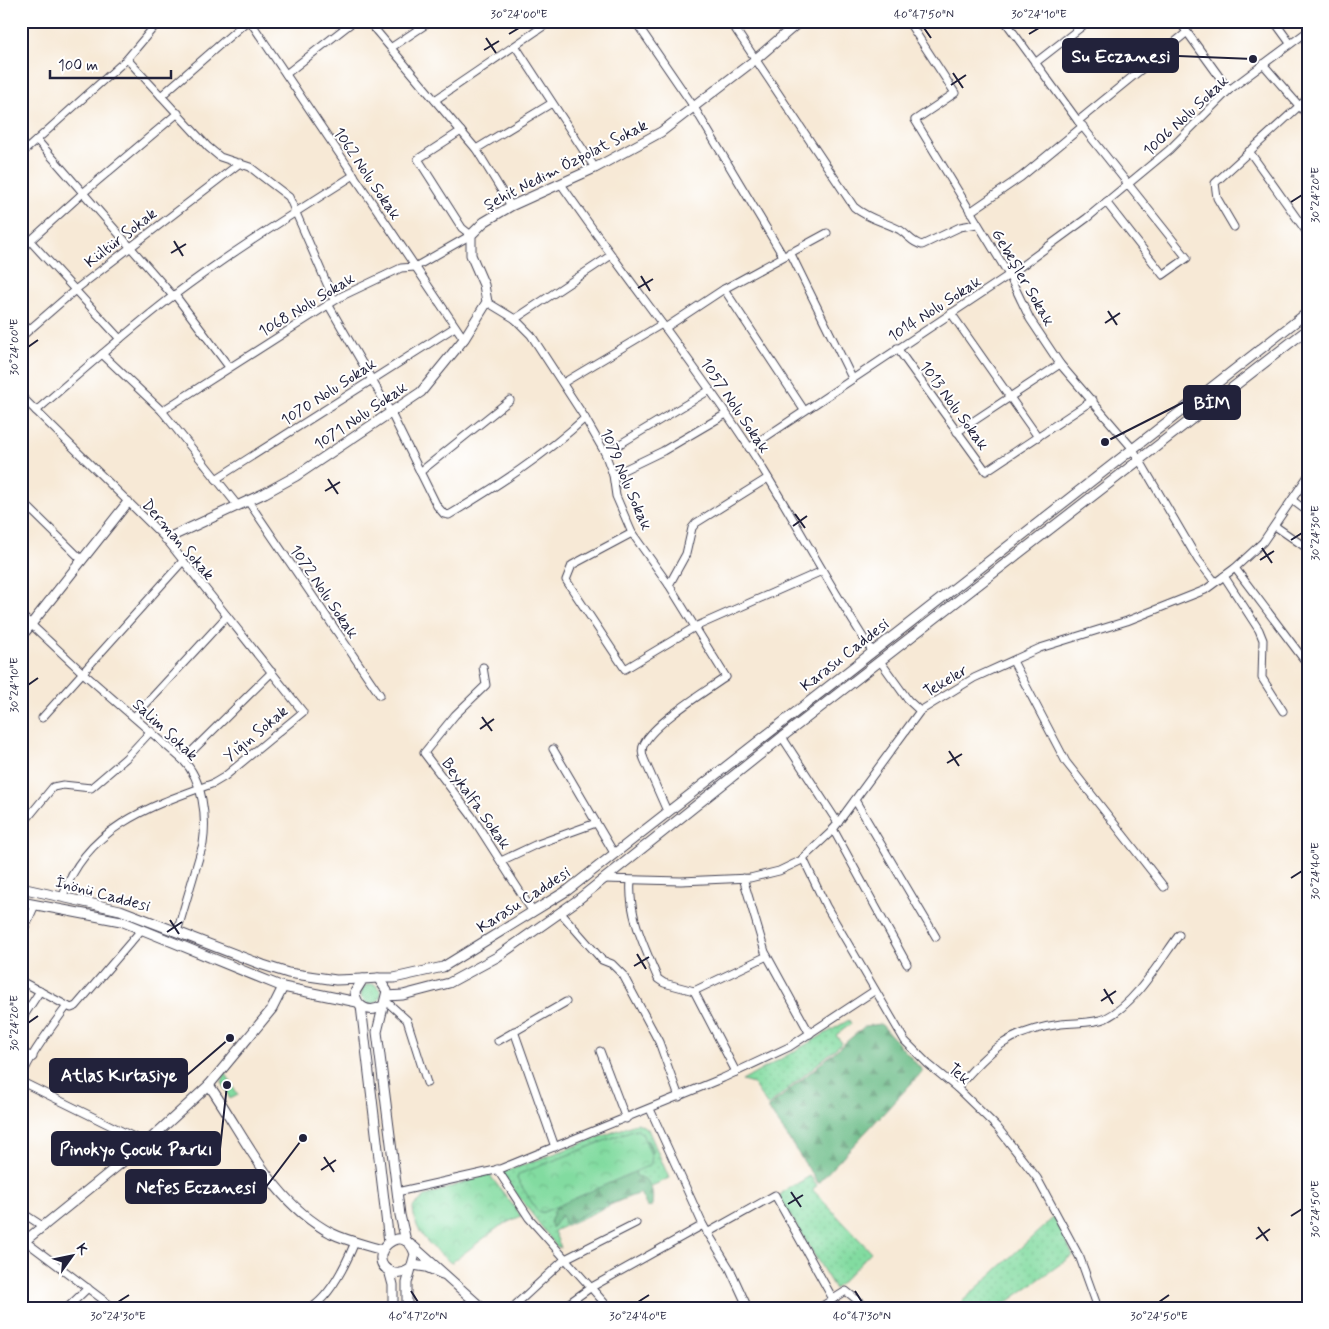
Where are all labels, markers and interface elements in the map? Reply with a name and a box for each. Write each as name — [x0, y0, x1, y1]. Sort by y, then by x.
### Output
text: 30°24'00"E — [490, 7, 548, 23]
text: 40°47'50"N — [894, 7, 954, 23]
text: 30°24'10"E — [1011, 7, 1067, 23]
callout: Su Eczanesi — [1063, 39, 1178, 72]
text: Su Eczanesi — [1071, 45, 1171, 69]
scale bar — [50, 48, 171, 80]
text: 100 m — [58, 56, 98, 76]
street label: 1006 Nolu Sokak — [1139, 71, 1233, 161]
street label: Şehit Nedim Özpolat Sokak — [480, 115, 651, 216]
street label: 1062 Nolu Sokak — [328, 123, 406, 224]
text: 30°24'20"E — [1308, 167, 1324, 223]
street label: Kültür Sokak — [81, 203, 161, 273]
street label: Gebeşler Sokak — [986, 225, 1059, 330]
street label: 1068 Nolu Sokak — [255, 268, 359, 342]
street label: 1014 Nolu Sokak — [884, 271, 986, 347]
text: 30°24'00"E — [7, 318, 23, 376]
street label: 1070 Nolu Sokak — [277, 354, 381, 431]
street label: 1057 Nolu Sokak — [695, 354, 774, 458]
street label: 1013 Nolu Sokak — [914, 357, 993, 455]
street label: 1071 Nolu Sokak — [310, 377, 412, 455]
callout: BİM — [1184, 386, 1240, 419]
text: BİM — [1194, 392, 1231, 416]
street label: 1079 Nolu Sokak — [595, 425, 657, 534]
street label: Derman Sokak — [137, 495, 219, 585]
text: 30°24'30"E — [1308, 505, 1324, 561]
street label: 1072 Nolu Sokak — [285, 541, 363, 643]
street label: Karasu Caddesi — [796, 614, 894, 696]
text: 30°24'10"E — [7, 657, 23, 713]
street label: Tekeler — [920, 660, 972, 703]
street label: Salim Sokak — [128, 694, 202, 766]
street label: Yığın Sokak — [219, 701, 292, 767]
street label: Beykalfa Sokak — [436, 754, 515, 854]
text: 30°24'40"E — [1308, 842, 1324, 900]
street label: Karasu Caddesi — [473, 862, 575, 938]
street label: İnönü Caddesi — [53, 872, 153, 917]
text: 30°24'20"E — [7, 995, 23, 1051]
callout: Atlas Kırtasiye — [50, 1059, 187, 1092]
street label: Tek — [943, 1059, 975, 1090]
text: Atlas Kırtasiye — [61, 1064, 178, 1088]
callout: Pinokyo Çocuk Parkı — [52, 1132, 220, 1165]
text: Pinokyo Çocuk Parkı — [59, 1138, 213, 1162]
callout: Nefes Eczanesi — [126, 1170, 266, 1203]
text: Nefes Eczanesi — [136, 1176, 256, 1200]
text: 30°24'50"E — [1308, 1180, 1324, 1238]
north arrow — [48, 1232, 98, 1282]
text: K — [72, 1240, 93, 1259]
text: 30°24'30"E — [90, 1309, 146, 1325]
text: 40°47'20"N — [389, 1309, 447, 1325]
text: 30°24'40"E — [609, 1309, 667, 1325]
text: 40°47'30"N — [833, 1309, 891, 1325]
text: 30°24'50"E — [1130, 1309, 1188, 1325]

